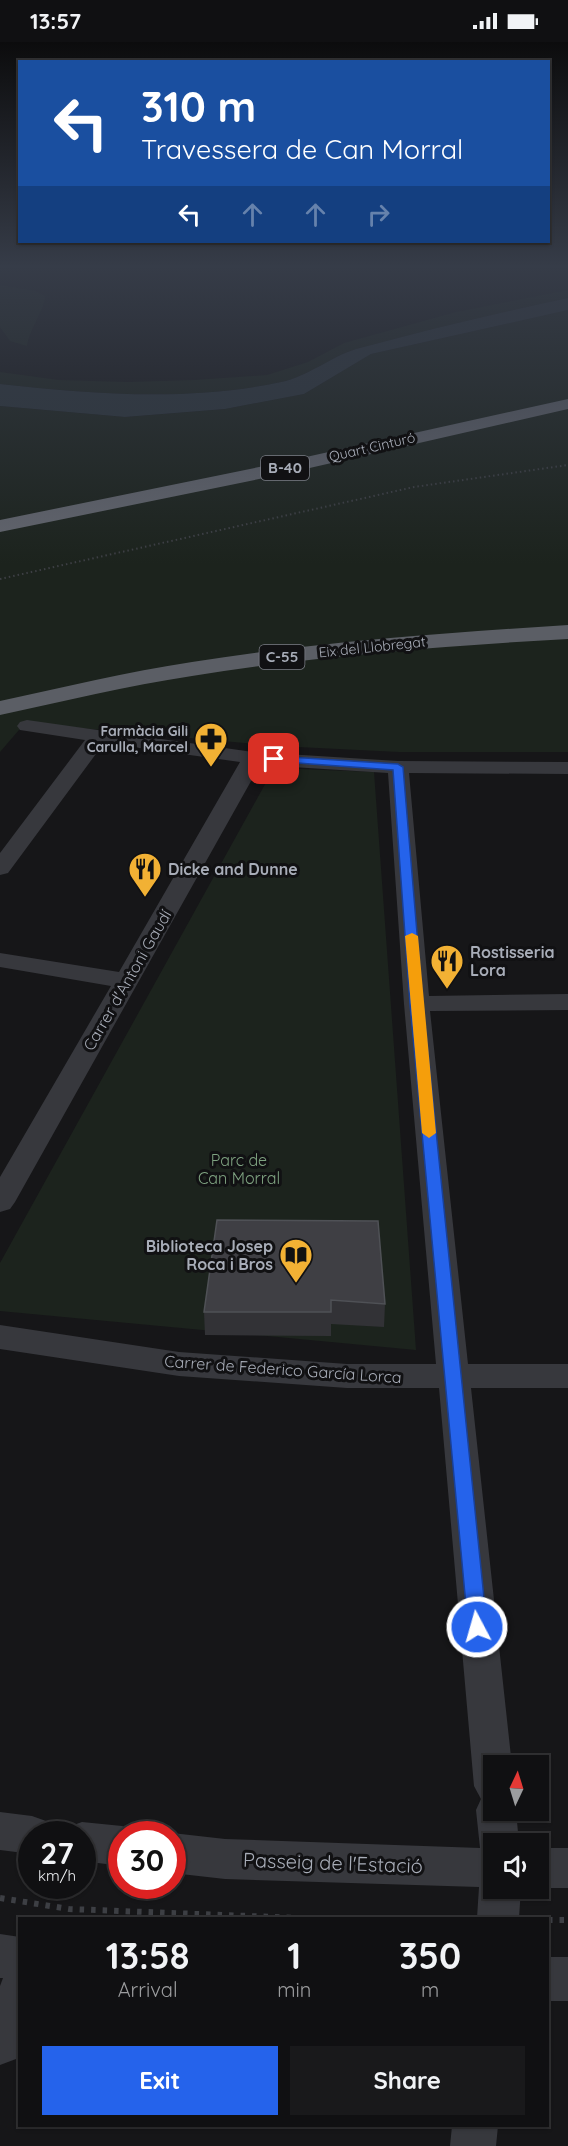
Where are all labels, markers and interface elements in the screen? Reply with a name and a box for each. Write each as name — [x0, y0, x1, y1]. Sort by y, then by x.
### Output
text: 13:57 — [30, 7, 81, 35]
text: 310 m — [141, 80, 256, 133]
icon: left — [42, 84, 120, 162]
text: Travessera de Can Morral — [141, 132, 463, 166]
icon: left — [173, 198, 206, 231]
icon: ahead — [236, 198, 269, 231]
icon: ahead — [299, 198, 332, 231]
icon: right — [362, 198, 395, 231]
street label: Quart Cinturó — [327, 428, 417, 466]
road number: B-40 — [261, 456, 309, 480]
street label: Eix del Llobregat — [318, 632, 427, 662]
road number: C-55 — [260, 645, 304, 669]
pharmacy icon: Farmàcia Gili Carulla, Marcel — [193, 721, 229, 768]
place label: Farmàcia Gili Carulla, Marcel — [87, 722, 188, 756]
pin — [248, 733, 299, 784]
icon: arrive — [257, 742, 290, 775]
restaurant icon: Dicke and Dunne — [127, 851, 163, 898]
place label: Dicke and Dunne — [168, 859, 298, 879]
street label: Carrer d'Antoni Gaudí — [79, 906, 176, 1054]
place label: Rostisseria Lora — [470, 942, 555, 980]
restaurant icon: Rostisseria Lora — [429, 943, 465, 990]
park label: Parc de Can Morral — [198, 1150, 280, 1188]
place label: Biblioteca Josep Roca i Bros — [146, 1236, 273, 1274]
library icon: Biblioteca Josep Roca i Bros — [278, 1237, 314, 1284]
street label: Carrer de Federico García Lorca — [164, 1351, 402, 1387]
position arrow — [445, 1595, 509, 1659]
north arrow — [483, 1755, 549, 1821]
map controls — [483, 1755, 549, 1899]
speed limit sign: 30 — [108, 1821, 186, 1899]
button: sound — [483, 1833, 549, 1899]
text: 27 — [40, 1834, 74, 1872]
street label: Passeig de l'Estació — [243, 1847, 423, 1878]
text: km/h — [38, 1866, 76, 1885]
text: 13:58 — [106, 1933, 189, 1978]
text: 1 — [287, 1933, 301, 1978]
text: 350 — [399, 1933, 461, 1978]
text: Arrival — [118, 1977, 178, 2002]
text: min — [277, 1977, 311, 2002]
text: m — [421, 1977, 439, 2002]
button: Exit — [42, 2046, 278, 2115]
button: Share — [290, 2046, 525, 2115]

